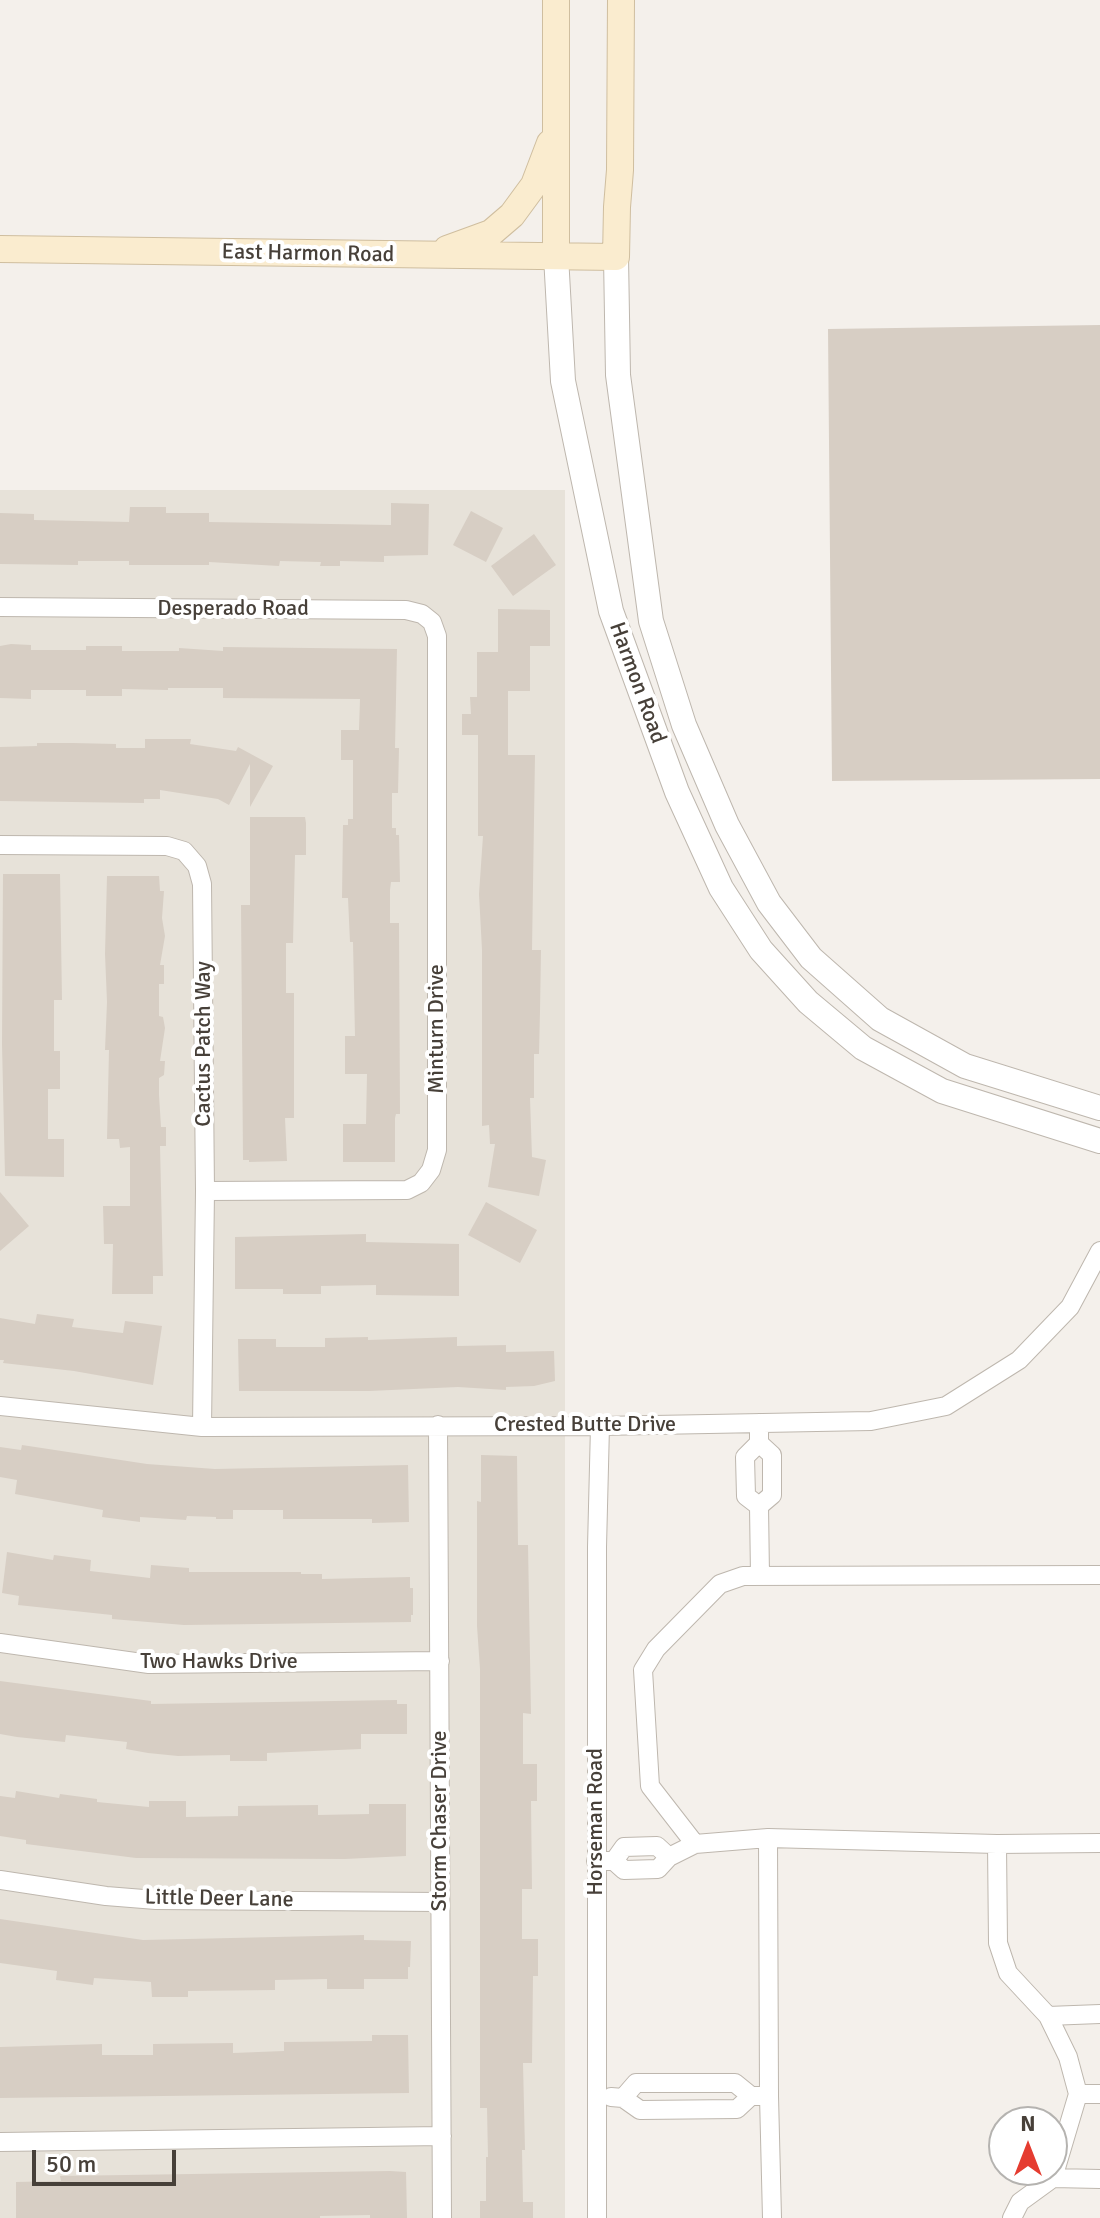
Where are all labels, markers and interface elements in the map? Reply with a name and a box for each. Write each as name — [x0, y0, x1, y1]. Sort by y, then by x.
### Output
street label: East Harmon Road — [221, 239, 395, 269]
street label: Desperado Road — [157, 596, 309, 622]
street label: Harmon Road — [603, 619, 671, 747]
street label: Cactus Patch Way — [191, 961, 217, 1127]
street label: Minturn Drive — [424, 964, 450, 1094]
street label: Crested Butte Drive — [494, 1412, 676, 1438]
street label: Two Hawks Drive — [140, 1649, 298, 1675]
street label: Storm Chaser Drive — [427, 1731, 453, 1911]
street label: Horseman Road — [583, 1748, 609, 1896]
street label: Little Deer Lane — [144, 1885, 294, 1913]
north arrow — [988, 2106, 1068, 2186]
text: N — [1020, 2110, 1036, 2137]
scale bar — [36, 2134, 180, 2184]
text: 50 m — [46, 2149, 96, 2179]

